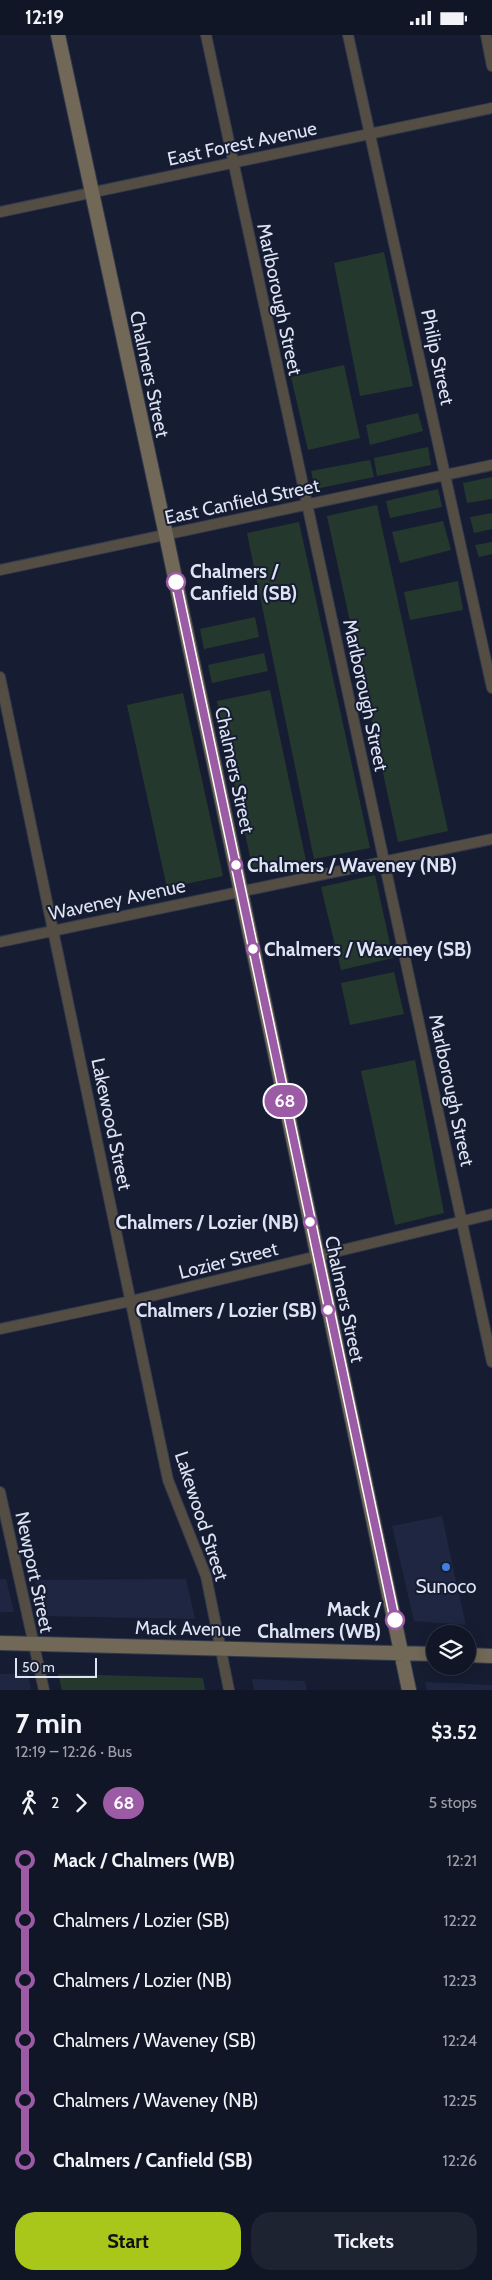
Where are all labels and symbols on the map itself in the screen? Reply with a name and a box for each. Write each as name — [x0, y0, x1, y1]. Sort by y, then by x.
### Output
street label: East Forest Avenue — [165, 116, 319, 171]
street label: Marlborough Street — [252, 221, 307, 378]
street label: Philip Street — [416, 307, 459, 408]
street label: Chalmers Street — [125, 309, 174, 440]
street label: East Canfield Street — [163, 474, 322, 529]
place label: Chalmers / Canfield (SB) — [190, 560, 297, 605]
marker: Chalmers / Canfield (SB) — [166, 572, 186, 592]
street label: Marlborough Street — [338, 617, 393, 774]
street label: Chalmers Street — [210, 705, 259, 836]
place label: Chalmers / Waveney (NB) — [247, 854, 457, 877]
marker: Chalmers / Waveney (NB) — [229, 858, 243, 872]
street label: Waveney Avenue — [47, 874, 188, 925]
place label: Chalmers / Waveney (SB) — [264, 938, 472, 961]
marker: Chalmers / Waveney (SB) — [246, 942, 260, 956]
street label: Marlborough Street — [424, 1012, 479, 1169]
street label: Lakewood Street — [86, 1056, 137, 1193]
line badge: 68 — [262, 1085, 308, 1117]
place label: Chalmers / Lozier (NB) — [115, 1211, 299, 1234]
marker: Chalmers / Lozier (NB) — [303, 1215, 317, 1229]
street label: Chalmers Street — [320, 1234, 369, 1365]
street label: Lozier Street — [176, 1237, 281, 1284]
place label: Chalmers / Lozier (SB) — [136, 1299, 317, 1322]
marker: Chalmers / Lozier (SB) — [321, 1303, 335, 1317]
street label: Lakewood Street — [170, 1449, 233, 1584]
street label: Newport Street — [10, 1509, 59, 1635]
marker: Sunoco — [440, 1561, 452, 1573]
place label: Sunoco — [416, 1575, 476, 1598]
place label: Mack / Chalmers (WB) — [257, 1598, 382, 1643]
marker: Mack / Chalmers (WB) — [385, 1610, 405, 1630]
street label: Mack Avenue — [135, 1616, 241, 1641]
scale bar — [15, 1655, 98, 1678]

